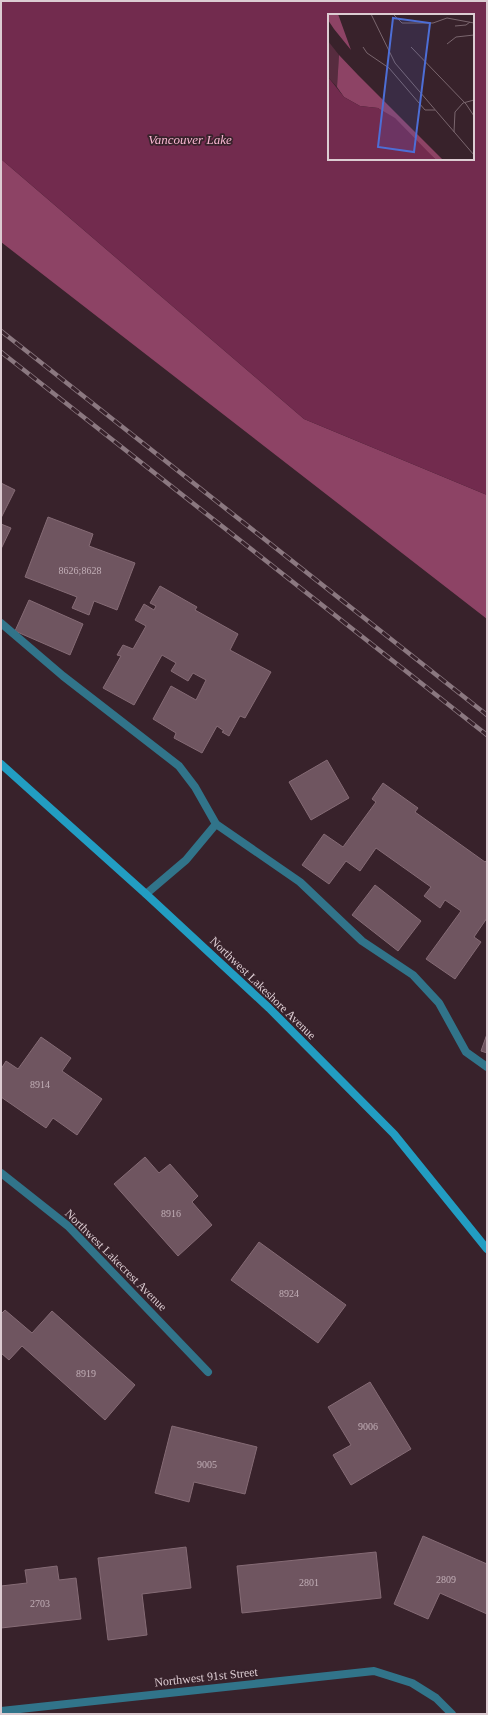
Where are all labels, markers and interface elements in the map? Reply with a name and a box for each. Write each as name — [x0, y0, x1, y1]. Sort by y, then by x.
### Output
inset map — [328, 14, 474, 160]
water label: Vancouver Lake — [148, 132, 232, 147]
house number: 8626;8628 — [59, 565, 101, 576]
street label: Northwest Lakeshore Avenue — [207, 934, 319, 1042]
house number: 8914 — [30, 1079, 50, 1090]
street label: Northwest Lakecrest Avenue — [62, 1206, 170, 1314]
house number: 8916 — [161, 1208, 181, 1219]
house number: 8924 — [279, 1288, 299, 1299]
house number: 8919 — [76, 1368, 96, 1379]
house number: 9006 — [358, 1421, 378, 1432]
house number: 9005 — [197, 1459, 217, 1470]
house number: 2809 — [436, 1574, 456, 1585]
house number: 2801 — [299, 1577, 319, 1588]
house number: 2703 — [30, 1598, 50, 1609]
street label: Northwest 91st Street — [154, 1665, 259, 1689]

